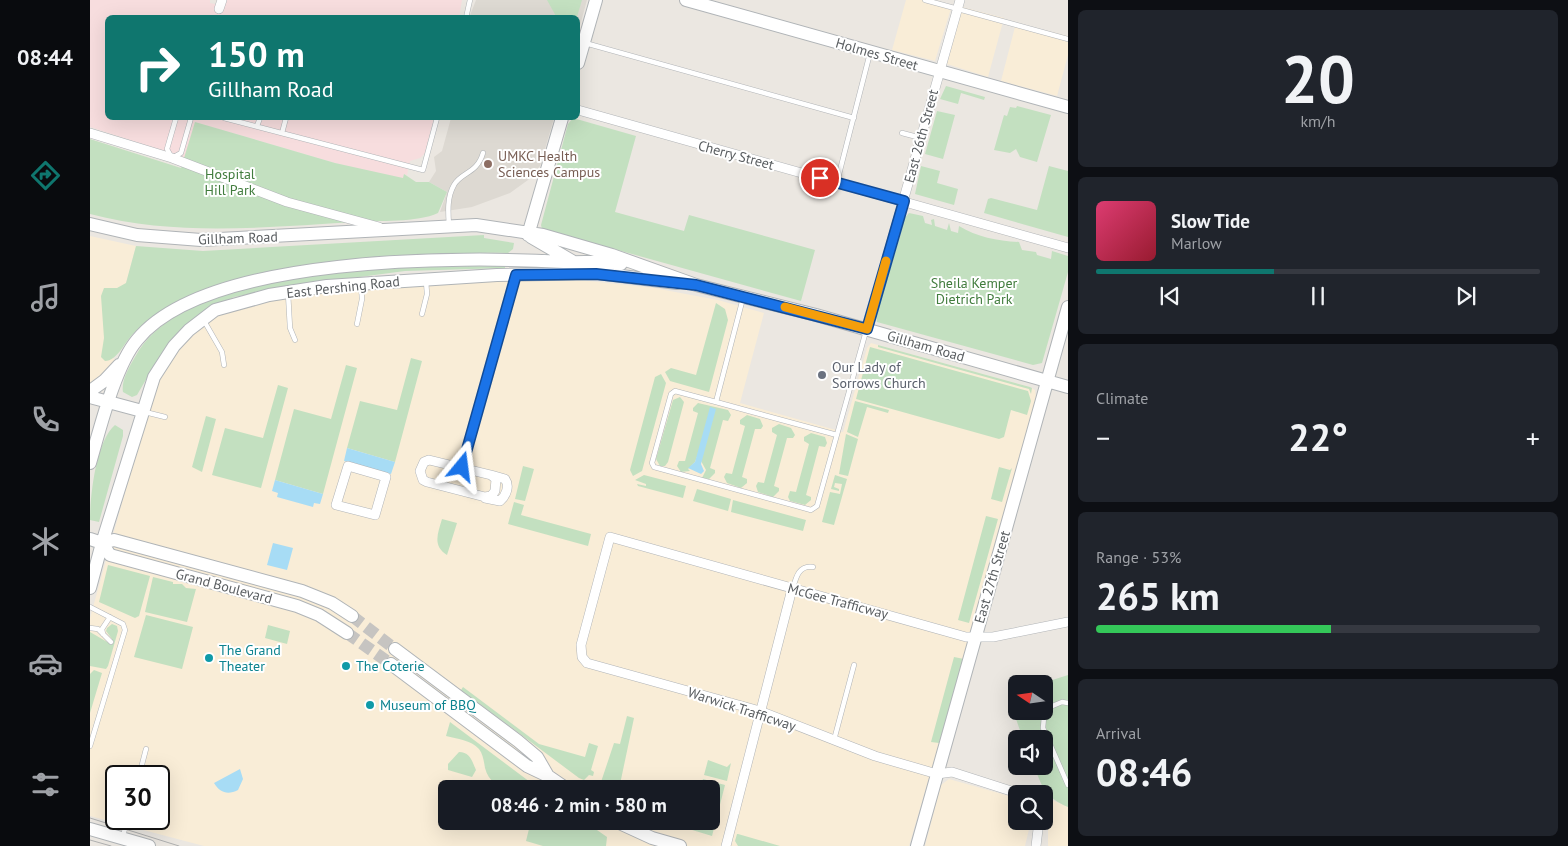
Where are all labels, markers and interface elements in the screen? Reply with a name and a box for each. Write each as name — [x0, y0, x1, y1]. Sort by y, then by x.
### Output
text: 150 m — [208, 31, 305, 77]
street label: Holmes Street — [834, 34, 921, 74]
icon: right — [125, 35, 190, 100]
text: 20 — [1281, 36, 1355, 120]
text: 08:44 — [17, 43, 73, 71]
text: Gillham Road — [208, 75, 333, 103]
street label: East 26th Street — [900, 87, 942, 185]
text: km/h — [1300, 111, 1336, 131]
street label: Cherry Street — [696, 136, 776, 174]
place label: UMKC Health Sciences Campus — [498, 147, 600, 181]
pin — [799, 157, 841, 199]
icon: directions — [28, 158, 63, 193]
marker: UMKC Health Sciences Campus — [482, 158, 494, 170]
icon: arrive — [806, 164, 834, 192]
park label: Hospital Hill Park — [205, 165, 256, 199]
text: Slow Tide — [1171, 209, 1250, 233]
street label: Gillham Road — [198, 228, 278, 248]
text: Marlow — [1171, 233, 1222, 253]
street label: East Pershing Road — [285, 272, 401, 302]
park label: Sheila Kemper Dietrich Park — [931, 274, 1017, 308]
icon: music — [28, 280, 63, 315]
icon: previous — [1156, 282, 1184, 310]
icon: pause — [1304, 282, 1332, 310]
icon: next — [1452, 282, 1480, 310]
street label: Gillham Road — [885, 326, 967, 366]
place label: Our Lady of Sorrows Church — [832, 358, 926, 392]
marker: Our Lady of Sorrows Church — [816, 369, 828, 381]
text: Climate — [1096, 388, 1148, 408]
icon: phone — [28, 402, 63, 437]
text: 22° — [1288, 412, 1348, 461]
text: − — [1096, 419, 1110, 456]
text: + — [1526, 419, 1540, 456]
position arrow — [435, 440, 487, 492]
icon: climate — [28, 524, 63, 559]
street label: East 27th Street — [970, 528, 1014, 625]
text: Range · 53% — [1096, 547, 1181, 567]
street label: Grand Boulevard — [174, 564, 274, 608]
text: 265 km — [1096, 571, 1220, 620]
street label: McGee Trafficway — [786, 579, 891, 623]
place label: The Grand Theater — [219, 641, 281, 675]
icon: car — [28, 646, 63, 681]
marker: The Grand Theater — [203, 652, 215, 664]
place label: The Coterie — [356, 657, 425, 675]
marker: The Coterie — [340, 660, 352, 672]
north arrow — [1008, 675, 1052, 720]
map controls — [1008, 675, 1053, 830]
street label: Warwick Trafficway — [686, 683, 799, 735]
place label: Museum of BBQ — [380, 696, 476, 714]
marker: Museum of BBQ — [364, 699, 376, 711]
text: Arrival — [1096, 723, 1141, 743]
button: sound — [1008, 730, 1053, 775]
text: 08:46 — [1096, 747, 1192, 796]
speed limit sign: 30 — [105, 765, 170, 830]
icon: filters — [28, 767, 63, 802]
button: search — [1008, 785, 1053, 830]
text: 08:46 · 2 min · 580 m — [491, 793, 667, 817]

